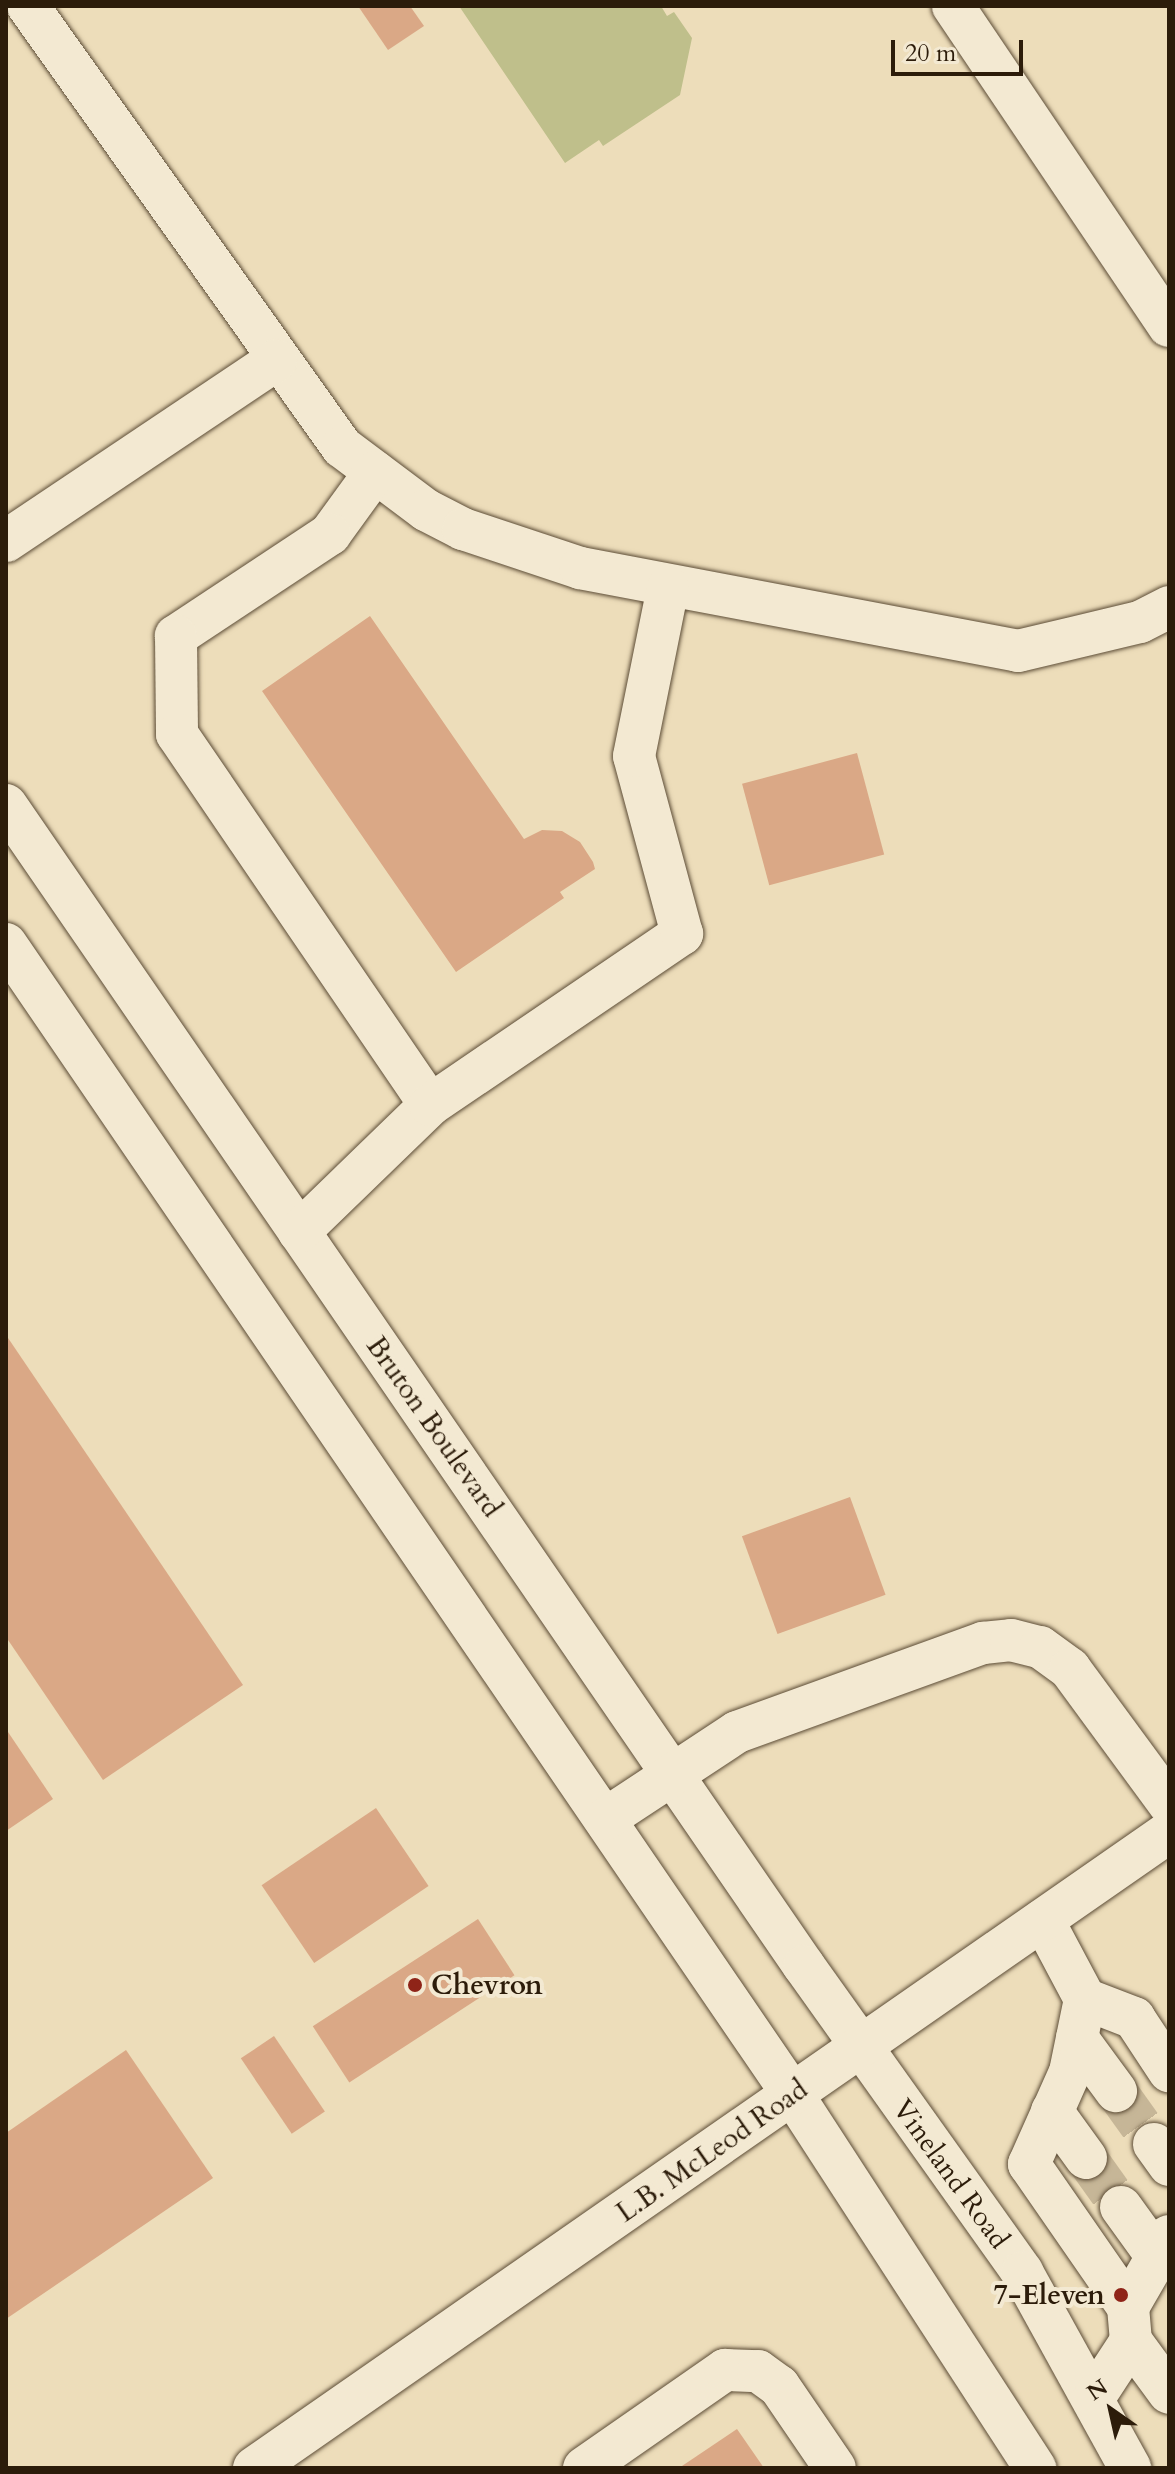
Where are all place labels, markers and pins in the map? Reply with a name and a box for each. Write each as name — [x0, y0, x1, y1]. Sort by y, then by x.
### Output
place label: Chevron — [431, 1968, 543, 2002]
marker: Chevron — [406, 1976, 424, 1994]
place label: 7-Eleven — [994, 2278, 1105, 2312]
marker: 7-Eleven — [1112, 2286, 1130, 2304]

